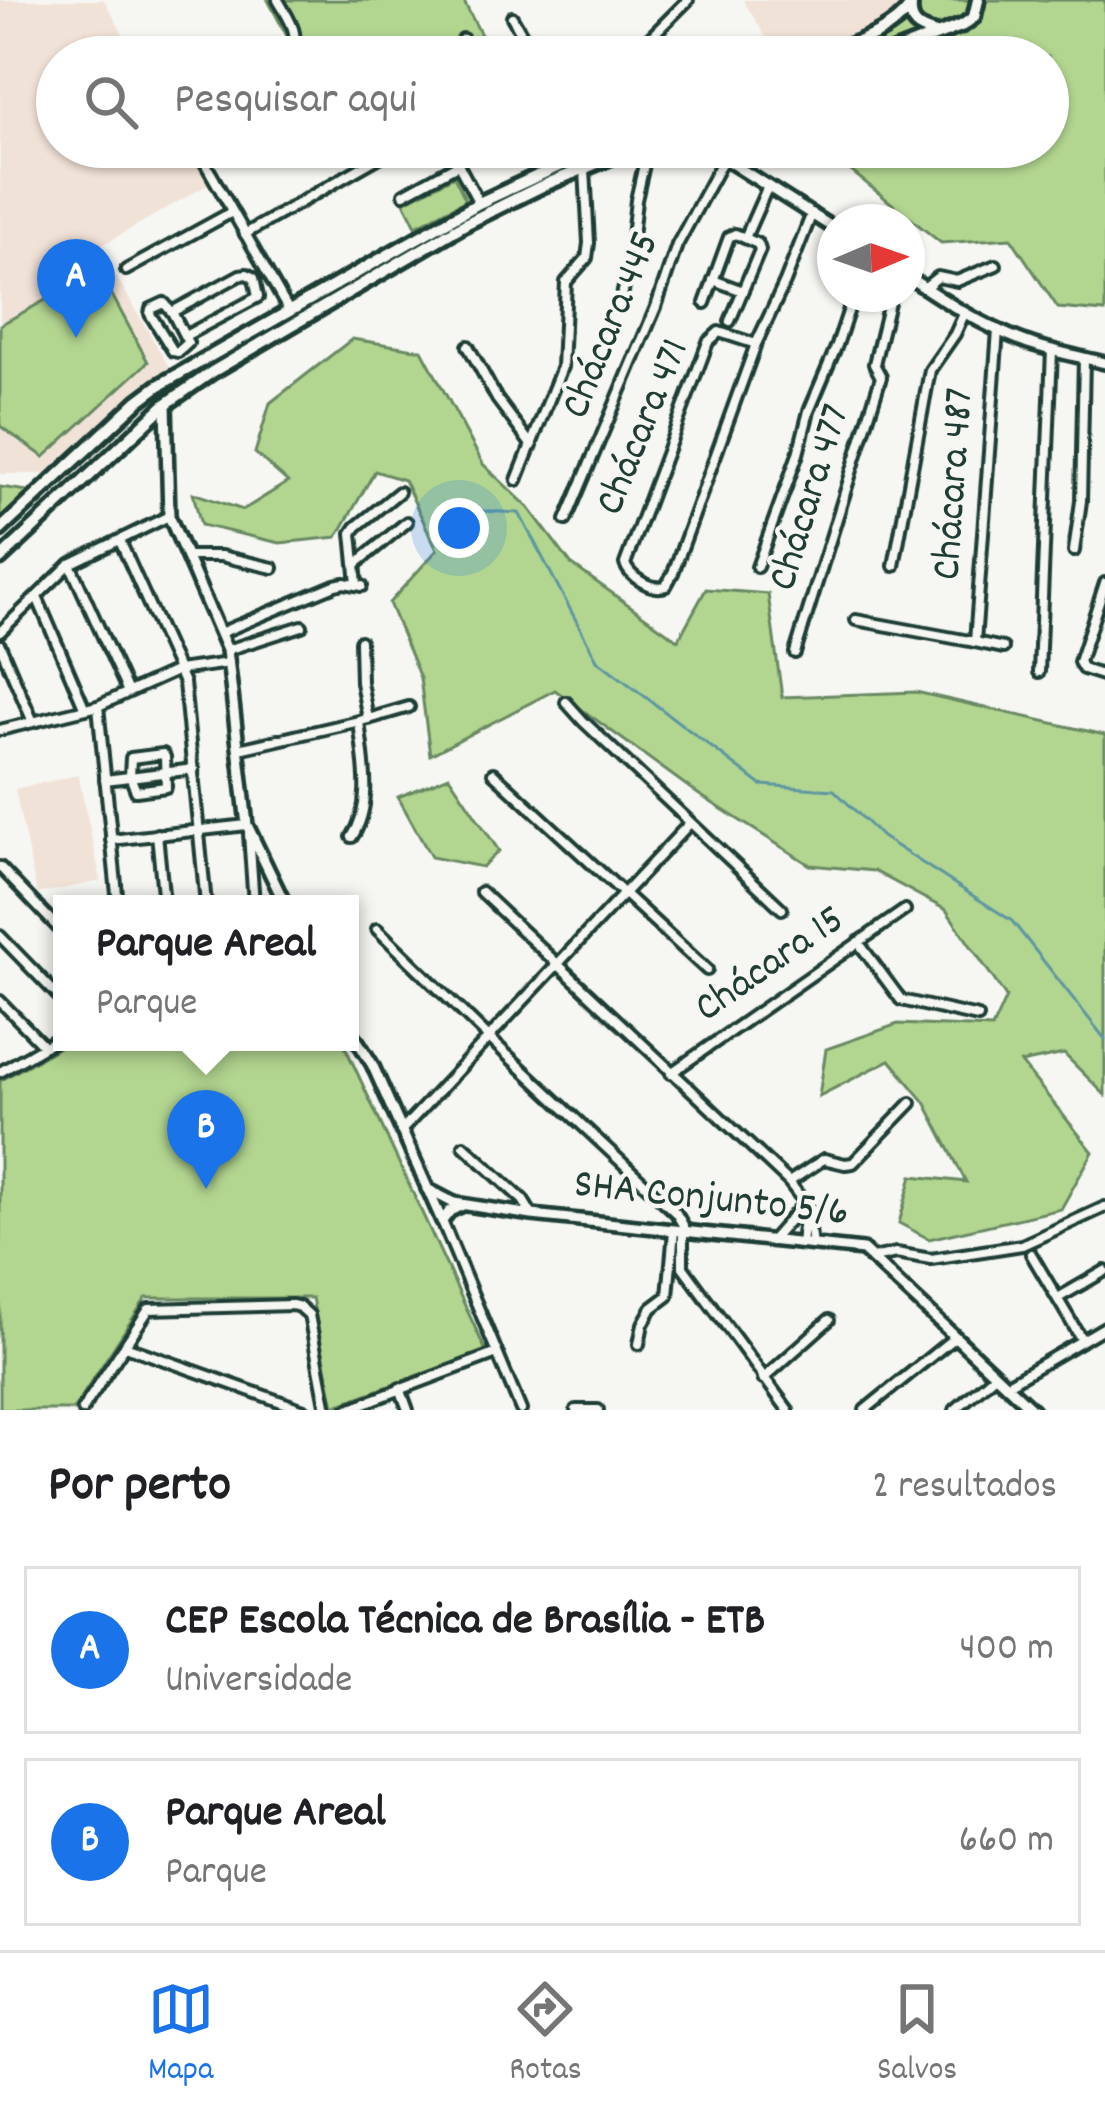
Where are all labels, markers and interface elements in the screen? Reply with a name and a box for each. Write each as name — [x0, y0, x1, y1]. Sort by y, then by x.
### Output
search box — [36, 36, 1069, 168]
icon: search — [78, 69, 144, 135]
text: Pesquisar aqui — [174, 70, 417, 134]
north arrow — [817, 204, 925, 312]
street label: Chácara 445 — [548, 224, 678, 428]
pin: A — [37, 239, 115, 338]
street label: Chácara 471 — [583, 331, 707, 525]
street label: Chácara 487 — [919, 386, 993, 582]
street label: Chácara 477 — [755, 397, 869, 599]
your location — [429, 498, 489, 558]
street label: Chácara 15 — [684, 892, 858, 1040]
popup — [53, 895, 359, 1051]
text: Parque Areal — [96, 914, 316, 978]
text: Parque — [96, 978, 197, 1033]
pin: B — [167, 1090, 245, 1189]
street label: SHA Conjunto 5/6 — [571, 1157, 851, 1245]
text: Por perto — [48, 1452, 231, 1524]
text: 2 resultados — [872, 1461, 1057, 1516]
text: CEP Escola Técnica de Brasília - ETB — [165, 1591, 765, 1655]
text: A — [79, 1623, 101, 1678]
text: 400 m — [960, 1623, 1054, 1678]
text: Universidade — [165, 1655, 352, 1710]
text: Parque Areal — [165, 1783, 386, 1847]
text: B — [81, 1815, 99, 1870]
text: 660 m — [959, 1815, 1054, 1870]
text: Parque — [165, 1847, 267, 1902]
tab: Mapa — [148, 1976, 214, 2095]
tab: Rotas — [509, 1976, 582, 2095]
tab: Salvos — [877, 1976, 957, 2095]

